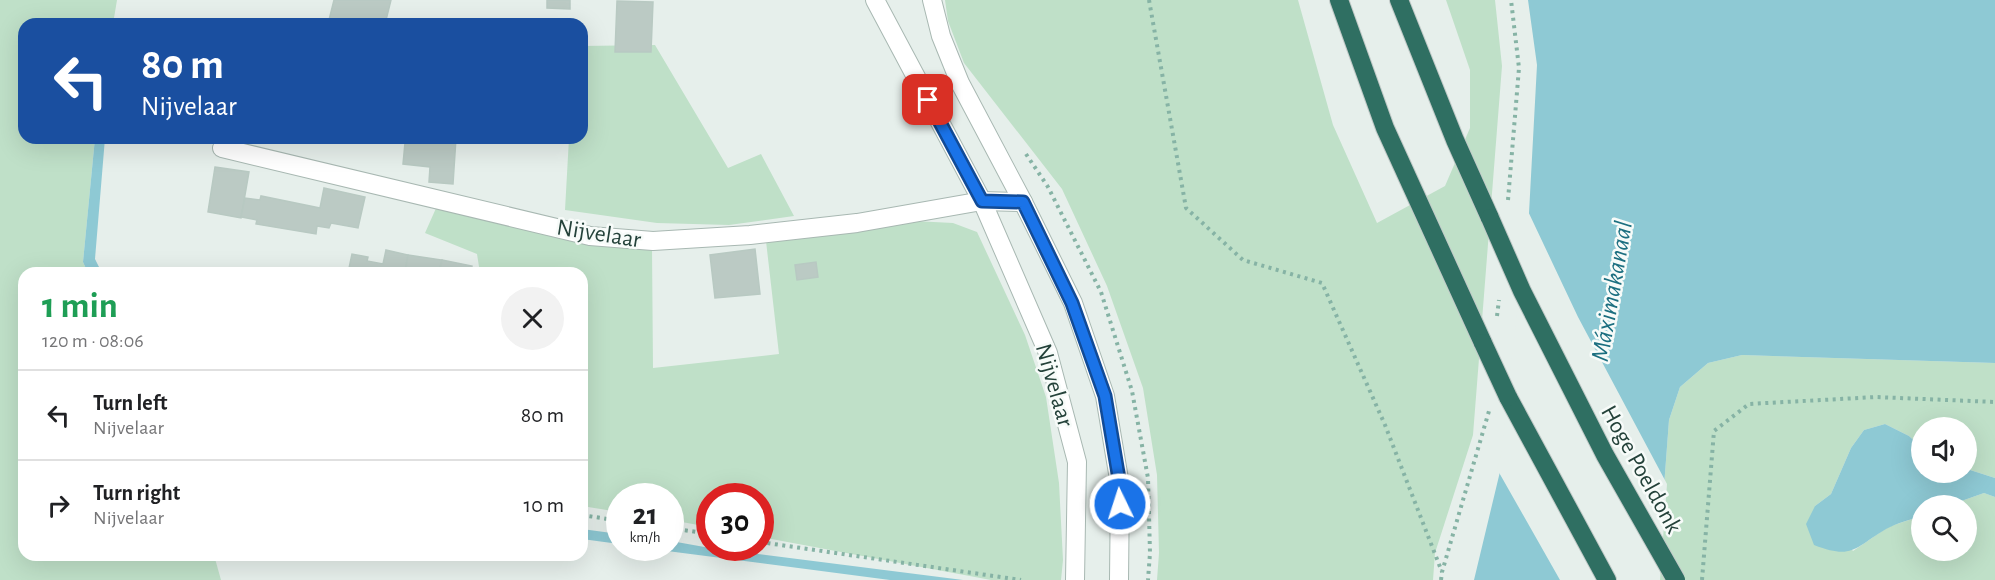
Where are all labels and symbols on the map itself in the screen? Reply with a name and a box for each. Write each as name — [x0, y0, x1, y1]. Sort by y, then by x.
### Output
pin — [902, 74, 953, 125]
street label: Nijvelaar — [555, 215, 643, 253]
water label: Máximakanaal — [1587, 219, 1637, 363]
street label: Nijvelaar — [1031, 341, 1077, 430]
street label: Hoge Poeldonk — [1596, 402, 1686, 537]
position arrow — [1088, 472, 1152, 536]
speed limit sign: 30 — [696, 483, 774, 561]

